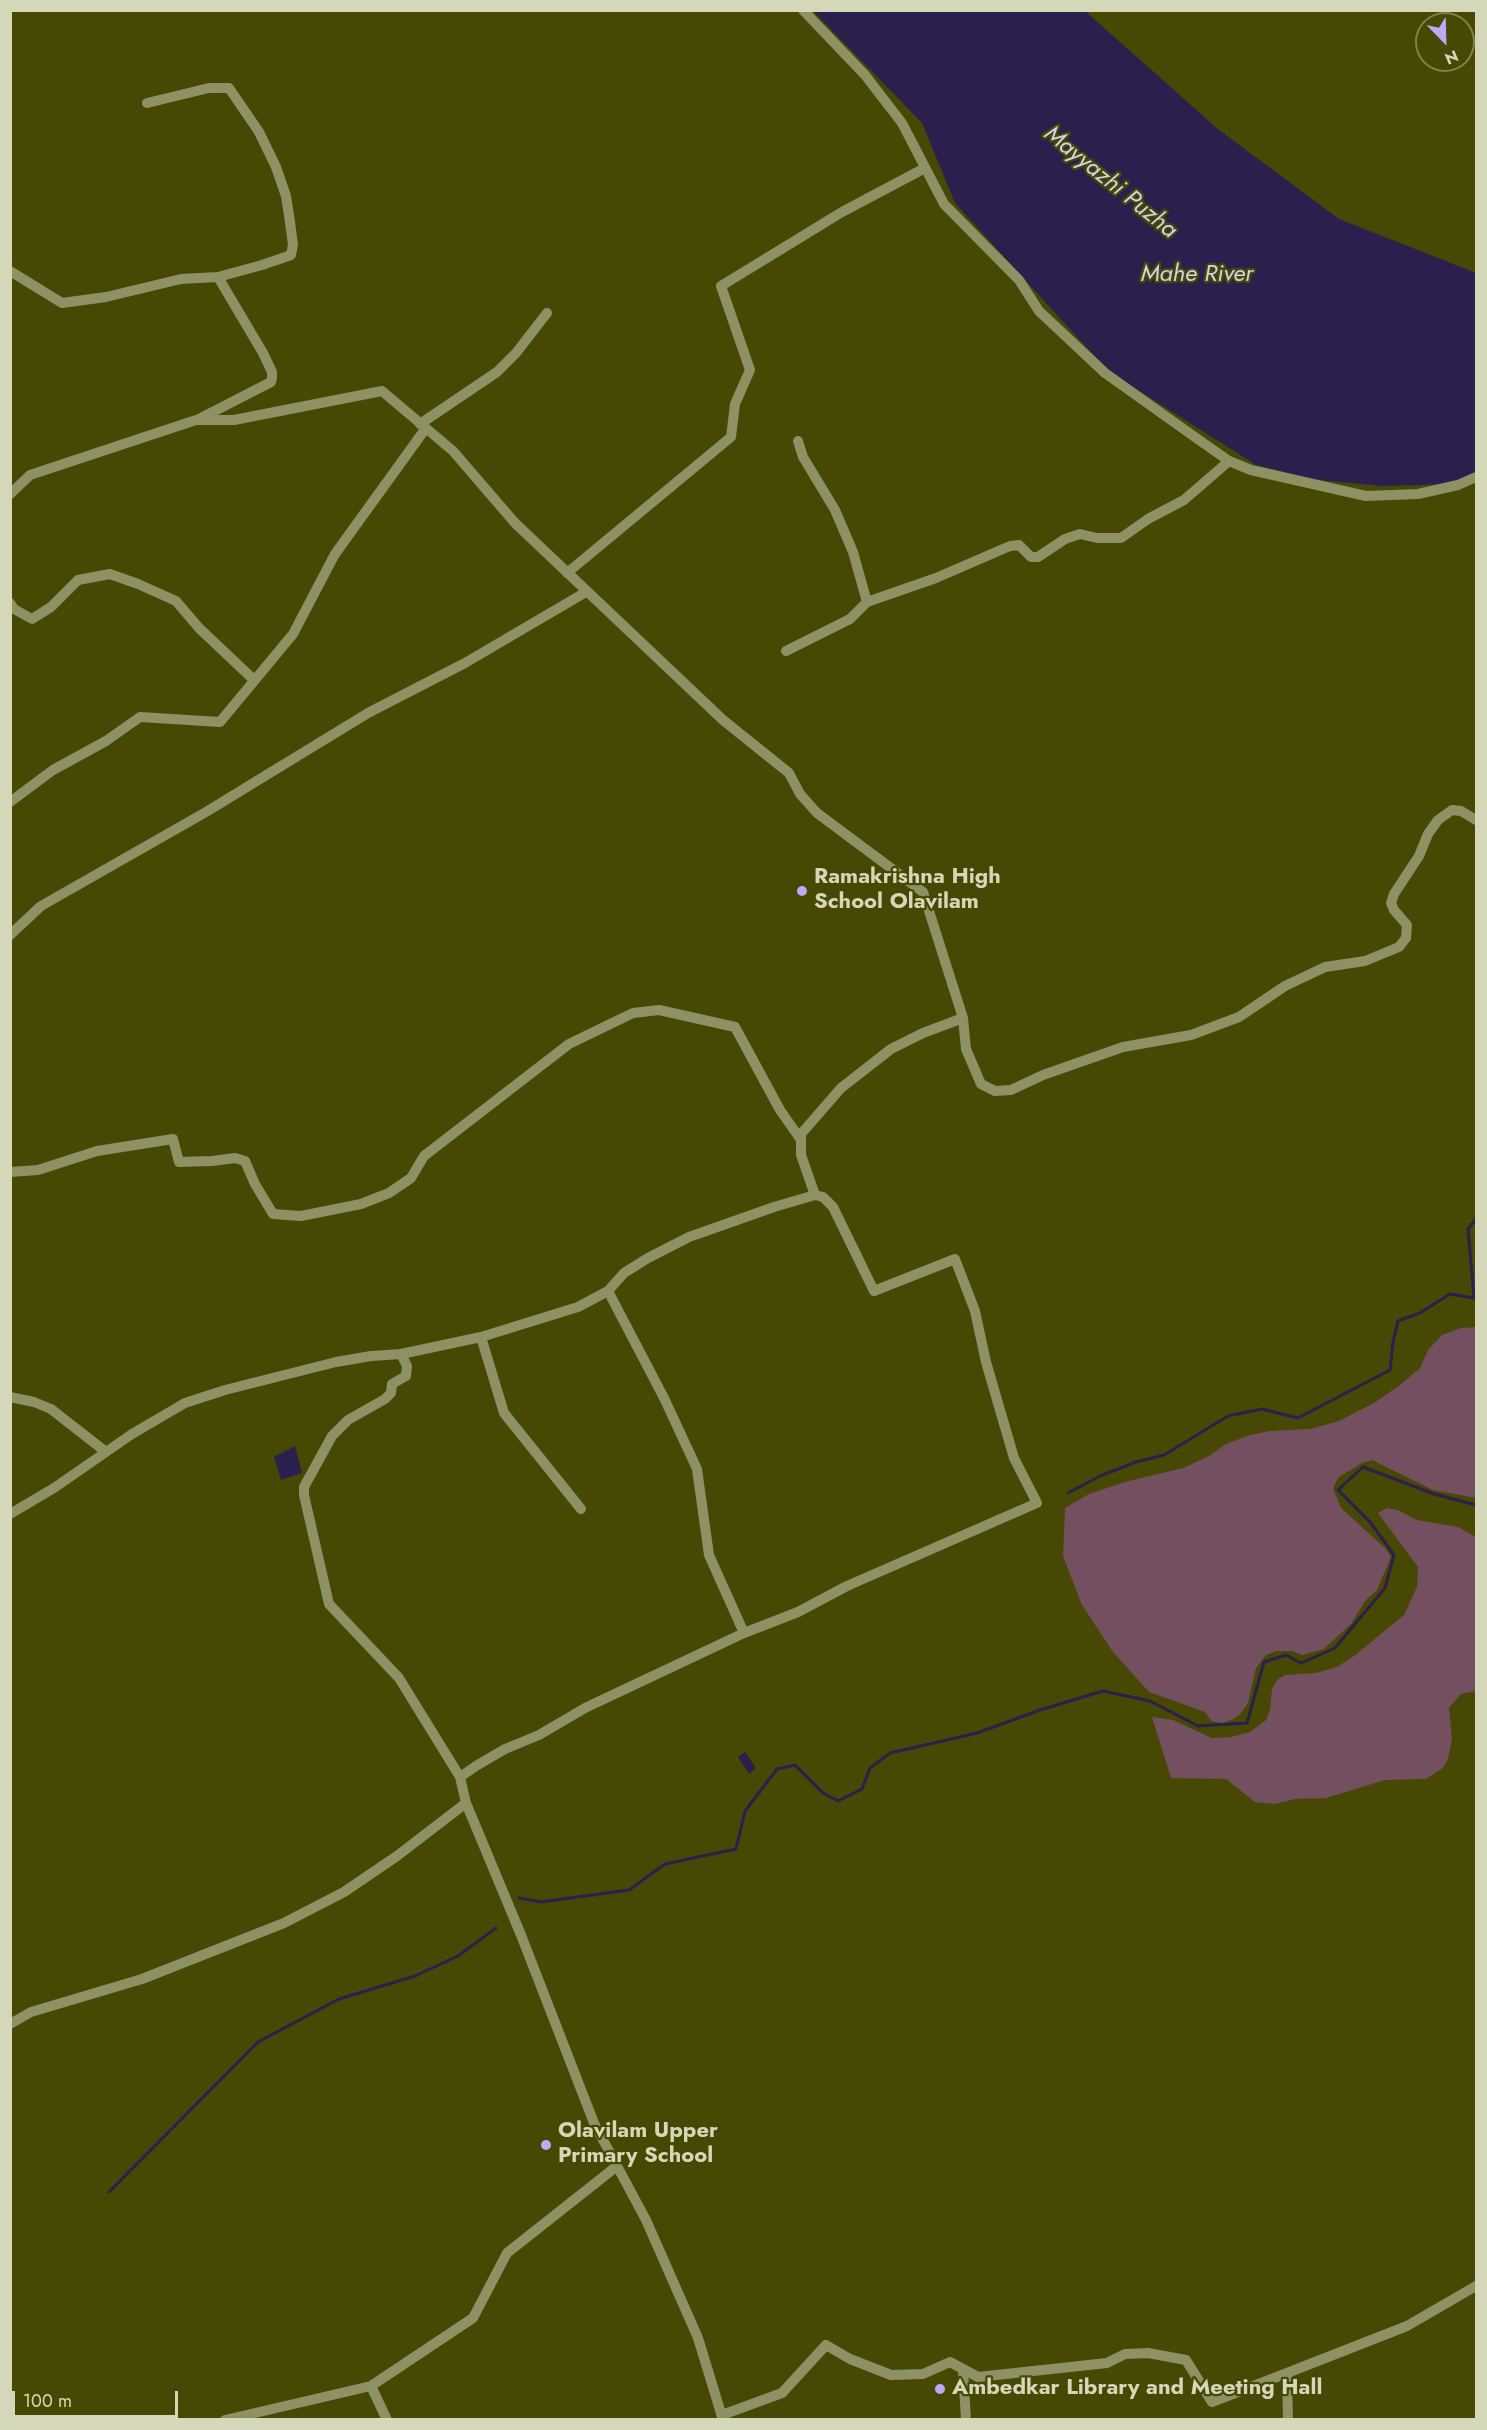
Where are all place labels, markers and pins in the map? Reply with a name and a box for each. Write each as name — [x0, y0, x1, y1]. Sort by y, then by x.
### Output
place label: Ramakrishna High School Olavilam — [814, 865, 1001, 916]
marker: Ramakrishna High School Olavilam — [795, 884, 809, 898]
place label: Olavilam Upper Primary School — [558, 2119, 718, 2170]
marker: Olavilam Upper Primary School — [539, 2138, 553, 2152]
place label: Ambedkar Library and Meeting Hall — [952, 2376, 1322, 2402]
marker: Ambedkar Library and Meeting Hall — [933, 2382, 947, 2396]

